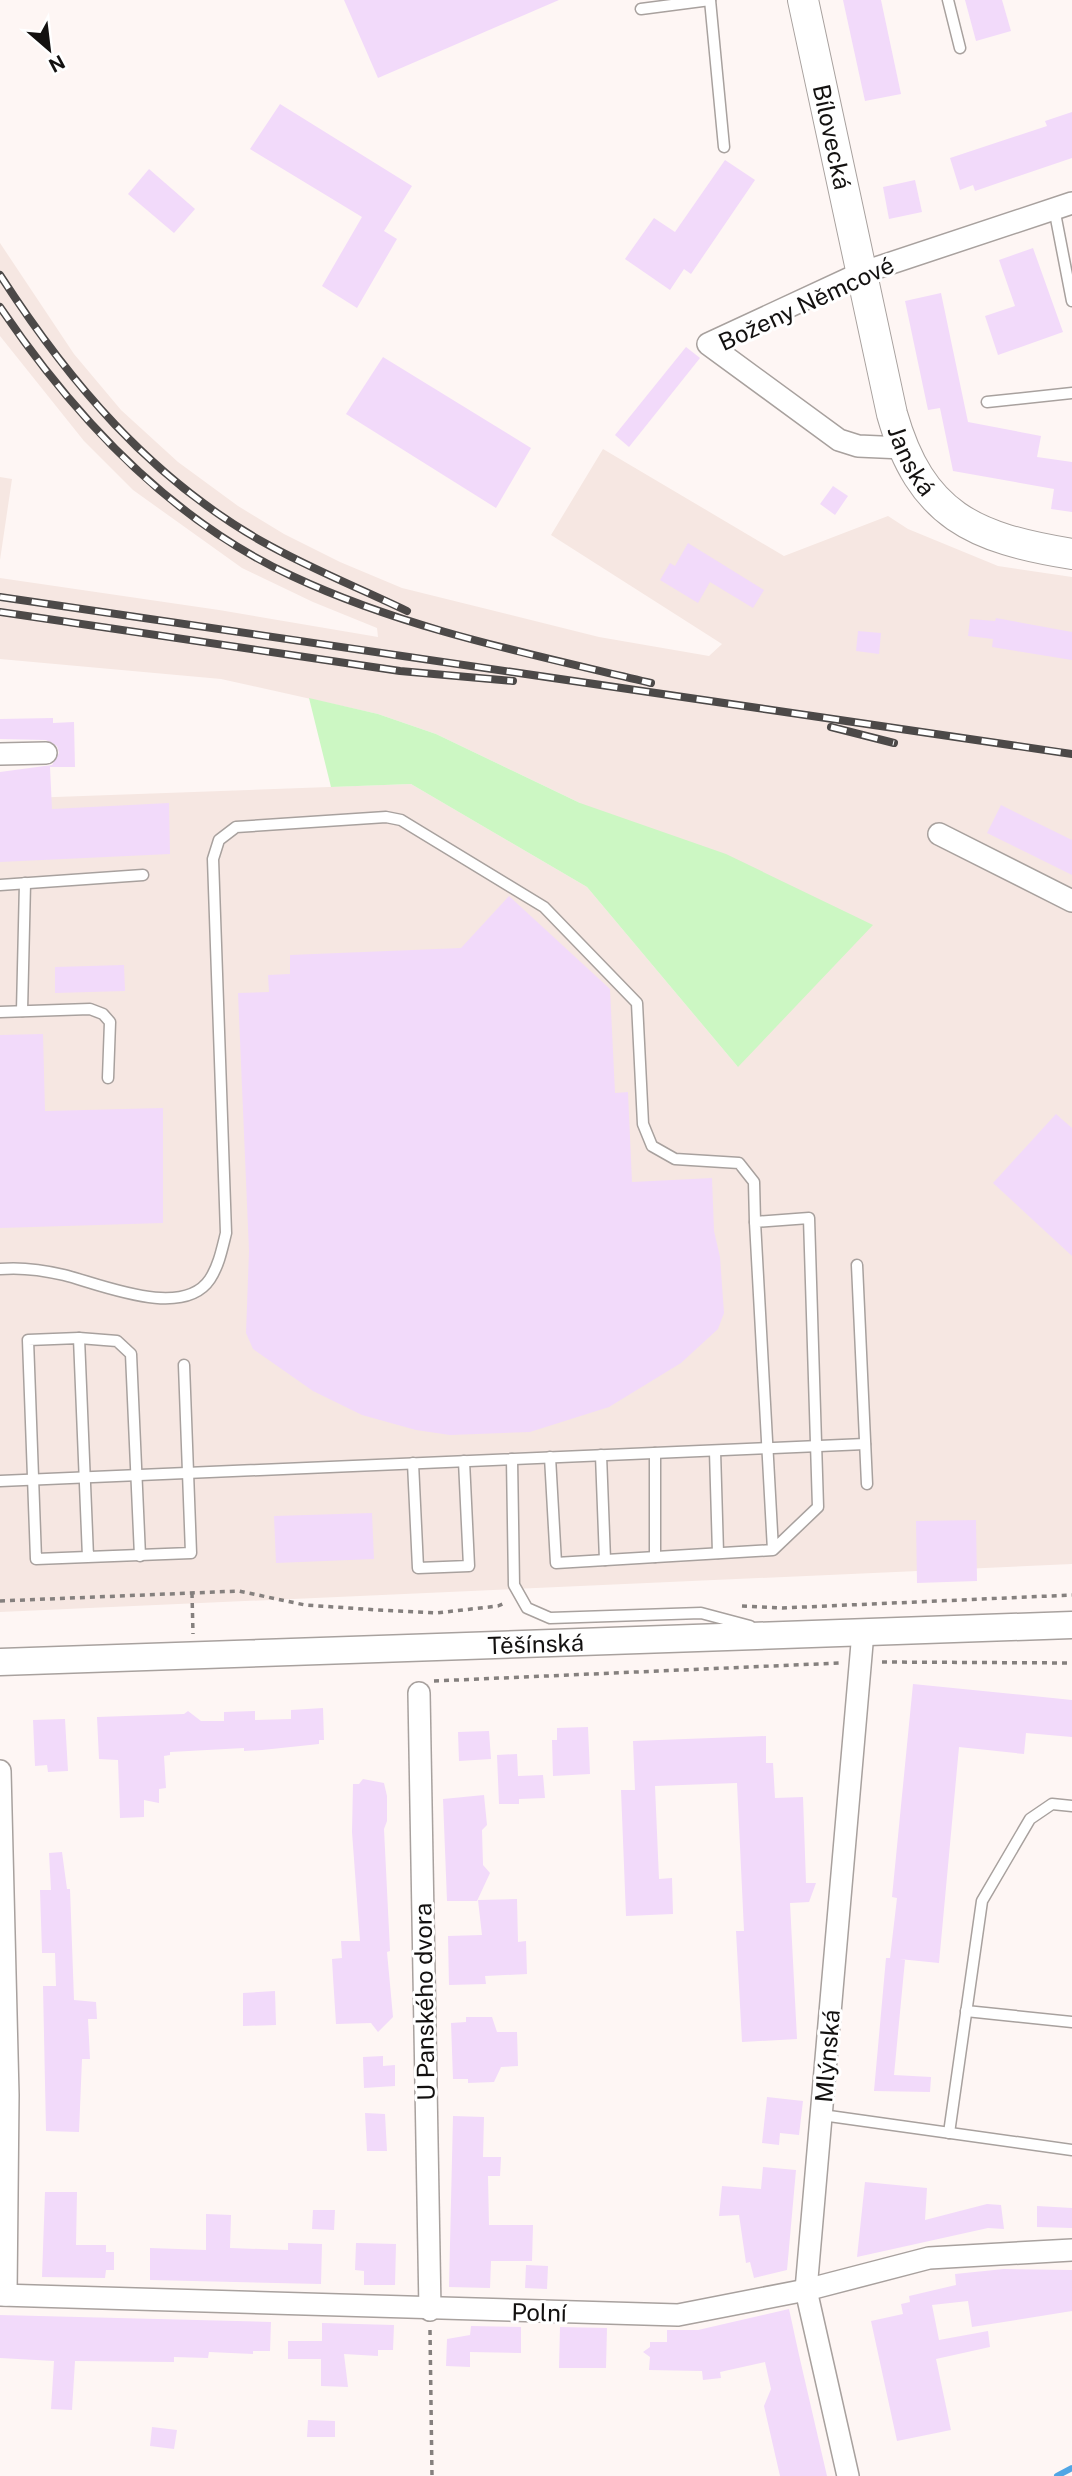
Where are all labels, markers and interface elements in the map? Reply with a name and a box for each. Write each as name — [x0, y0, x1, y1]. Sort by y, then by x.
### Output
north arrow — [14, 14, 84, 84]
text: N — [45, 51, 69, 77]
street label: Bílovecká — [808, 82, 857, 192]
street label: Boženy Němcové — [714, 250, 898, 356]
street label: Janská — [883, 422, 941, 501]
street label: Těšínská — [487, 1628, 584, 1659]
street label: U Panského dvora — [408, 1903, 440, 2101]
street label: Mlýnská — [809, 2008, 845, 2104]
street label: Polní — [511, 2298, 568, 2327]

